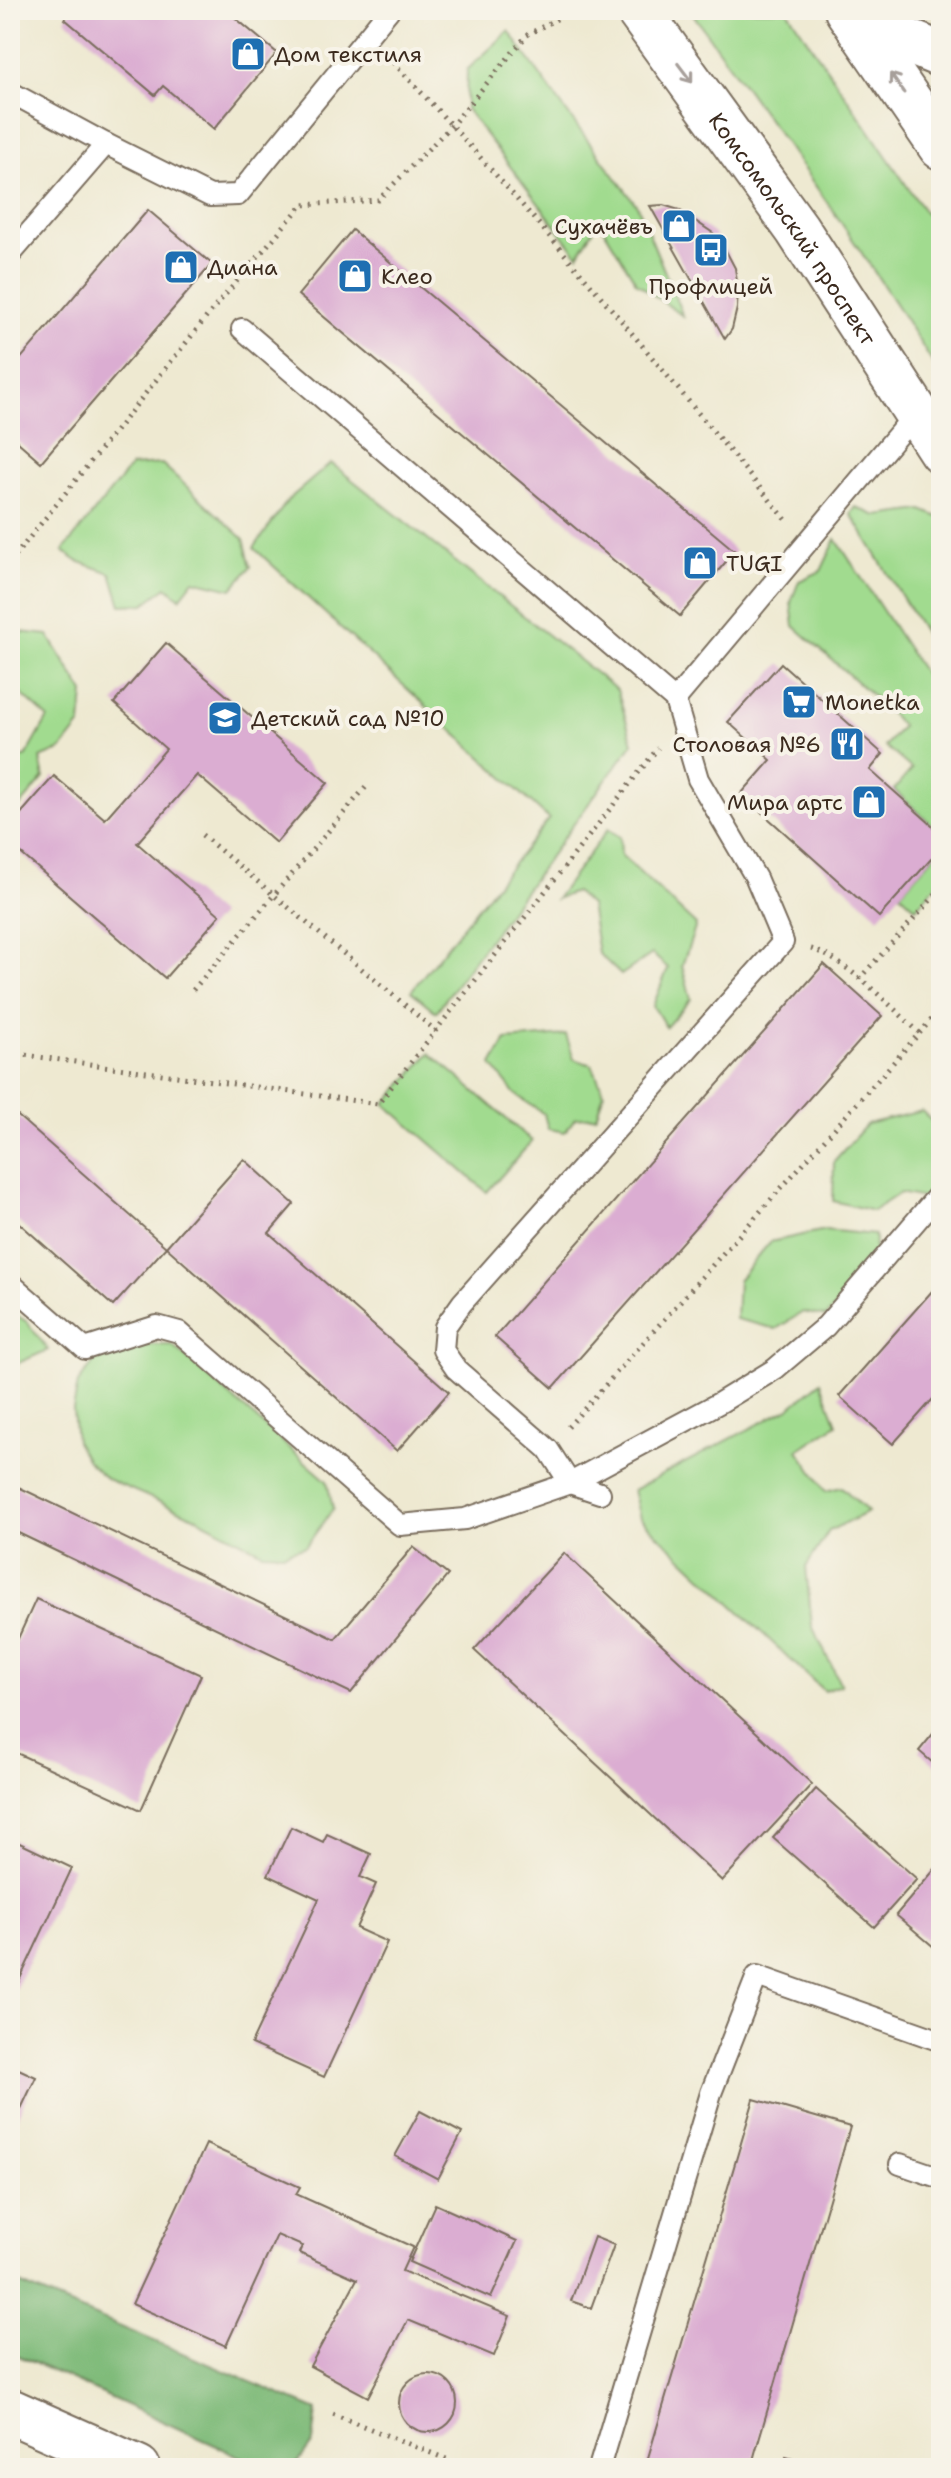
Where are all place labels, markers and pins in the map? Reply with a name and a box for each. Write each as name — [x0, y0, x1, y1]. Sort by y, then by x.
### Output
shop icon: Дом текстиля — [229, 35, 267, 73]
place label: Дом текстиля — [274, 40, 422, 69]
shop icon: Сухачёвъ — [660, 207, 698, 245]
place label: Сухачёвъ — [555, 212, 653, 241]
bus stop icon: Профлицей — [692, 231, 730, 269]
shop icon: Диана — [162, 248, 200, 286]
place label: Диана — [207, 253, 278, 282]
shop icon: Клео — [336, 257, 374, 295]
place label: Клео — [381, 262, 433, 291]
place label: Профлицей — [649, 272, 773, 301]
shop icon: TUGI — [681, 544, 719, 582]
place label: TUGI — [726, 549, 782, 578]
supermarket icon: Monetka — [780, 683, 818, 721]
place label: Monetka — [825, 688, 920, 717]
school or university icon: Детский сад №10 — [206, 699, 244, 737]
place label: Детский сад №10 — [251, 704, 445, 733]
restaurant icon: Столовая №6 — [828, 725, 866, 763]
place label: Столовая №6 — [673, 730, 821, 759]
shop icon: Мира артс — [850, 783, 888, 821]
place label: Мира артс — [727, 788, 843, 817]

